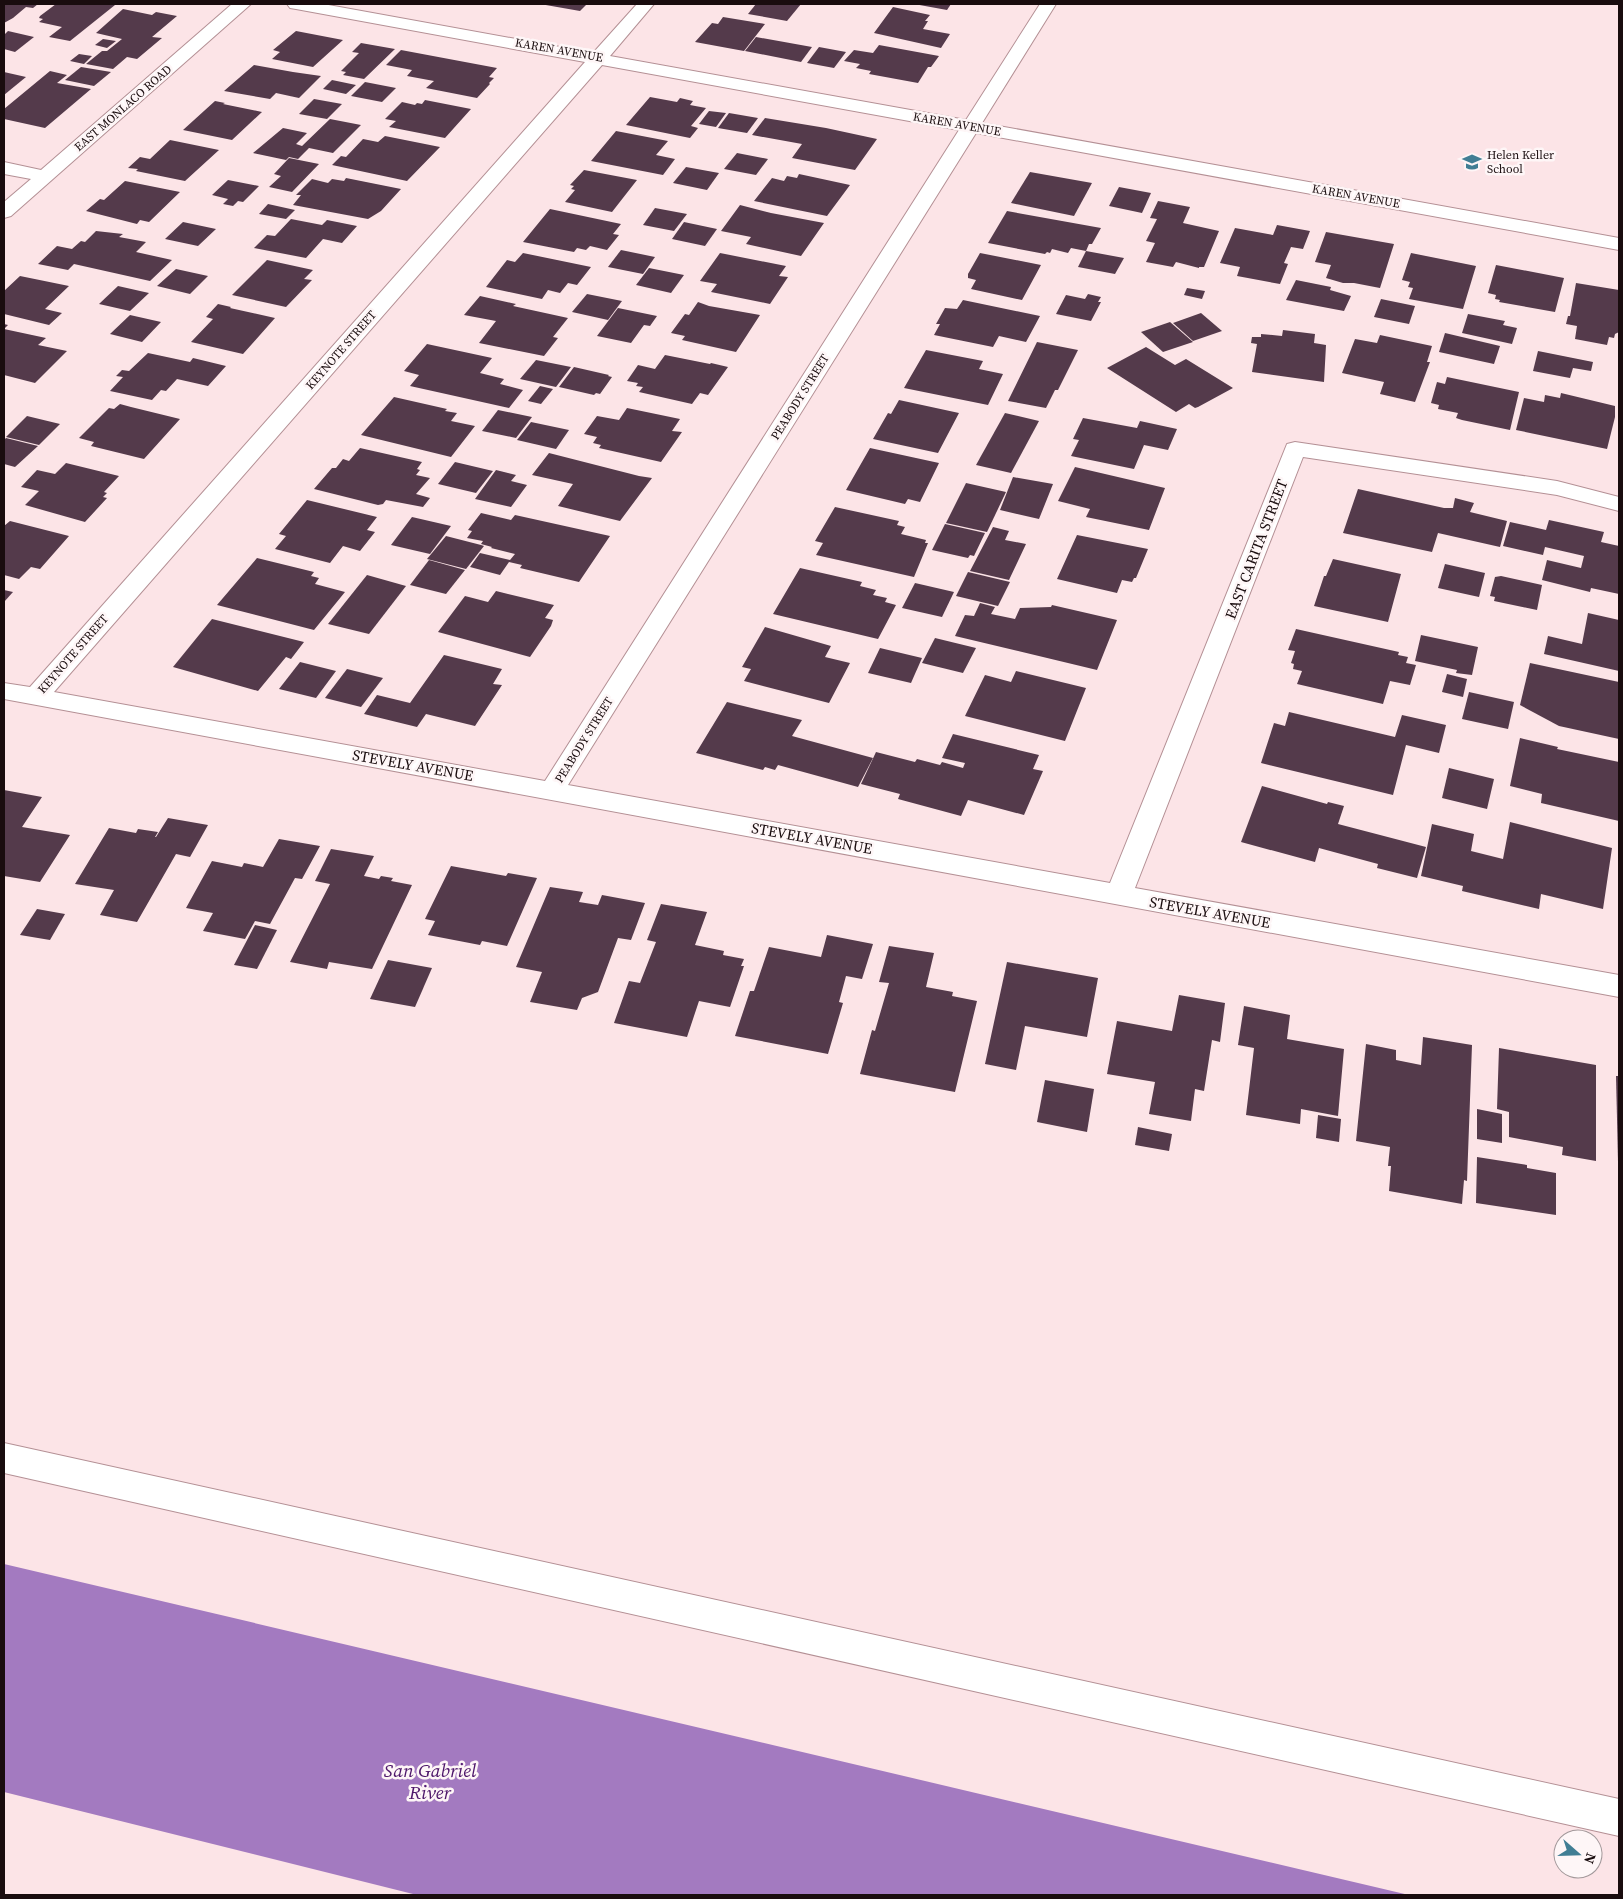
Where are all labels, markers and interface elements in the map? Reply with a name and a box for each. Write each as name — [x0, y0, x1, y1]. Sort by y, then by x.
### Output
street label: KAREN AVENUE — [514, 34, 604, 66]
street label: EAST MONLACO ROAD — [71, 61, 175, 155]
street label: KAREN AVENUE — [912, 108, 1002, 140]
place label: Helen Keller School — [1487, 147, 1554, 177]
school or university icon: Helen Keller School — [1461, 151, 1483, 173]
street label: KAREN AVENUE — [1311, 180, 1401, 212]
street label: KEYNOTE STREET — [302, 307, 380, 393]
street label: PEABODY STREET — [767, 350, 833, 443]
street label: EAST CARITA STREET — [1220, 476, 1292, 622]
street label: KEYNOTE STREET — [34, 611, 112, 697]
street label: PEABODY STREET — [551, 693, 617, 786]
street label: STEVELY AVENUE — [351, 744, 475, 786]
street label: STEVELY AVENUE — [750, 817, 874, 859]
street label: STEVELY AVENUE — [1148, 891, 1272, 933]
water label: San Gabriel River — [384, 1757, 477, 1805]
north arrow — [1553, 1829, 1603, 1879]
text: N — [1579, 1850, 1601, 1867]

